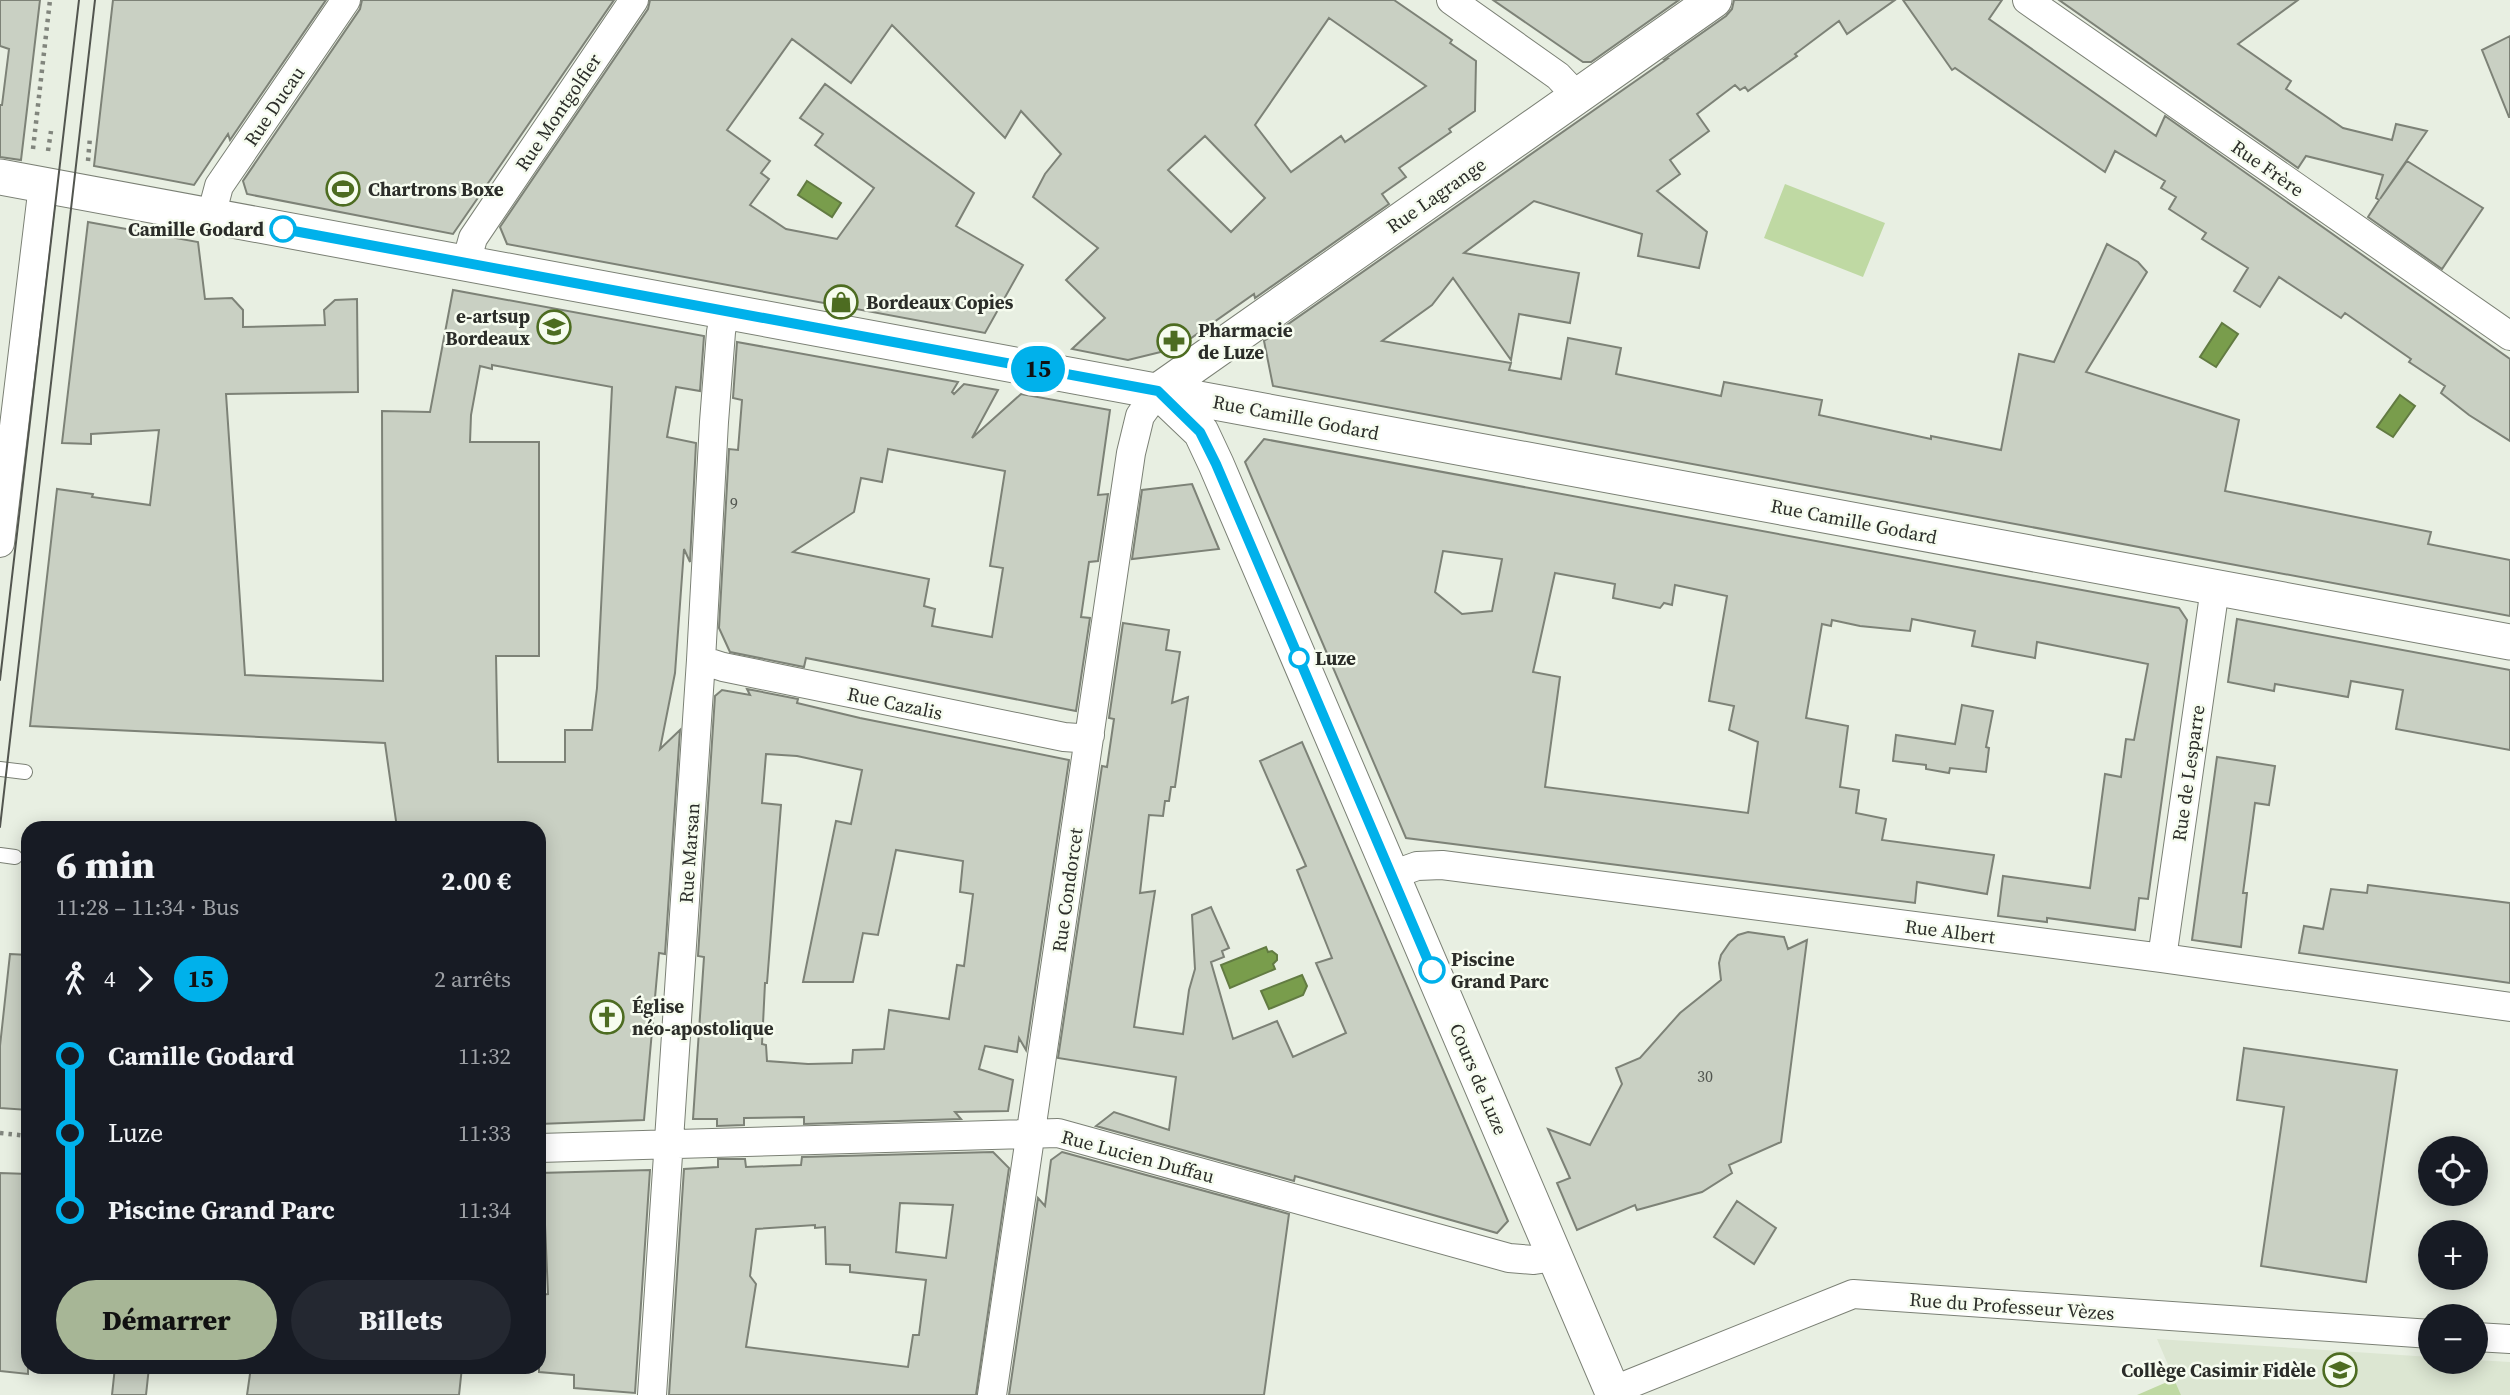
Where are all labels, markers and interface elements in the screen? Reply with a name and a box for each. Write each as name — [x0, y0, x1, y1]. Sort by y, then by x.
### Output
street label: Rue Montgolfier — [509, 48, 607, 176]
street label: Rue Ducau — [238, 61, 310, 151]
street label: Rue Frère — [2227, 134, 2309, 202]
street label: Rue Lagrange — [1381, 151, 1491, 239]
sports icon: Chartrons Boxe — [324, 170, 362, 208]
place label: Chartrons Boxe — [368, 176, 504, 202]
place label: Camille Godard — [128, 216, 264, 242]
marker: Camille Godard — [270, 216, 296, 242]
shop icon: Bordeaux Copies — [822, 283, 860, 321]
place label: Bordeaux Copies — [866, 289, 1014, 315]
place label: e-artsup Bordeaux — [445, 303, 531, 351]
school or university icon: e-artsup Bordeaux — [535, 308, 573, 346]
place label: Pharmacie de Luze — [1198, 317, 1293, 365]
pharmacy icon: Pharmacie de Luze — [1155, 322, 1193, 360]
line badge: 15 — [1006, 346, 1070, 392]
text: 15 — [1025, 352, 1051, 385]
street label: Rue Camille Godard — [1211, 388, 1382, 446]
house number: 9 — [730, 492, 738, 514]
street label: Rue Camille Godard — [1769, 492, 1940, 550]
place label: Luze — [1315, 645, 1356, 671]
marker: Luze — [1289, 648, 1309, 668]
street label: Rue Cazalis — [845, 680, 945, 726]
street label: Rue de Lesparre — [2166, 703, 2210, 843]
street label: Rue Marsan — [673, 802, 705, 904]
street label: Rue Condorcet — [1045, 825, 1089, 954]
text: 6 min — [56, 839, 155, 891]
text: 2.00 € — [441, 863, 511, 899]
text: 11:28 – 11:34 · Bus — [56, 891, 239, 923]
street label: Rue Albert — [1903, 913, 1997, 950]
place label: Piscine Grand Parc — [1451, 946, 1549, 994]
marker: Piscine Grand Parc — [1419, 957, 1445, 983]
icon: walk — [56, 960, 94, 998]
icon: forward — [126, 960, 164, 998]
text: 15 — [188, 962, 214, 995]
text: 4 — [104, 963, 116, 995]
text: 2 arrêts — [434, 963, 511, 995]
place label: Église néo-apostolique — [632, 993, 774, 1041]
church icon: Église néo-apostolique — [588, 998, 626, 1036]
street label: Cours de Luze — [1444, 1019, 1514, 1139]
text: Camille Godard — [108, 1038, 294, 1074]
text: 11:32 — [458, 1040, 511, 1072]
house number: 30 — [1697, 1065, 1713, 1087]
text: Luze — [108, 1115, 163, 1151]
text: 11:33 — [458, 1117, 511, 1149]
street label: Rue Lucien Duffau — [1059, 1123, 1217, 1189]
map controls — [2418, 1136, 2488, 1374]
button: locate — [2418, 1136, 2488, 1206]
text: Piscine Grand Parc — [108, 1192, 335, 1228]
text: 11:34 — [458, 1194, 511, 1226]
button: + — [2418, 1220, 2488, 1290]
button: Démarrer — [56, 1280, 277, 1360]
button: Billets — [291, 1280, 511, 1360]
street label: Rue du Professeur Vèzes — [1909, 1286, 2115, 1326]
button: − — [2418, 1304, 2488, 1374]
school or university icon: Collège Casimir Fidèle — [2321, 1351, 2359, 1389]
place label: Collège Casimir Fidèle — [2121, 1357, 2316, 1383]

